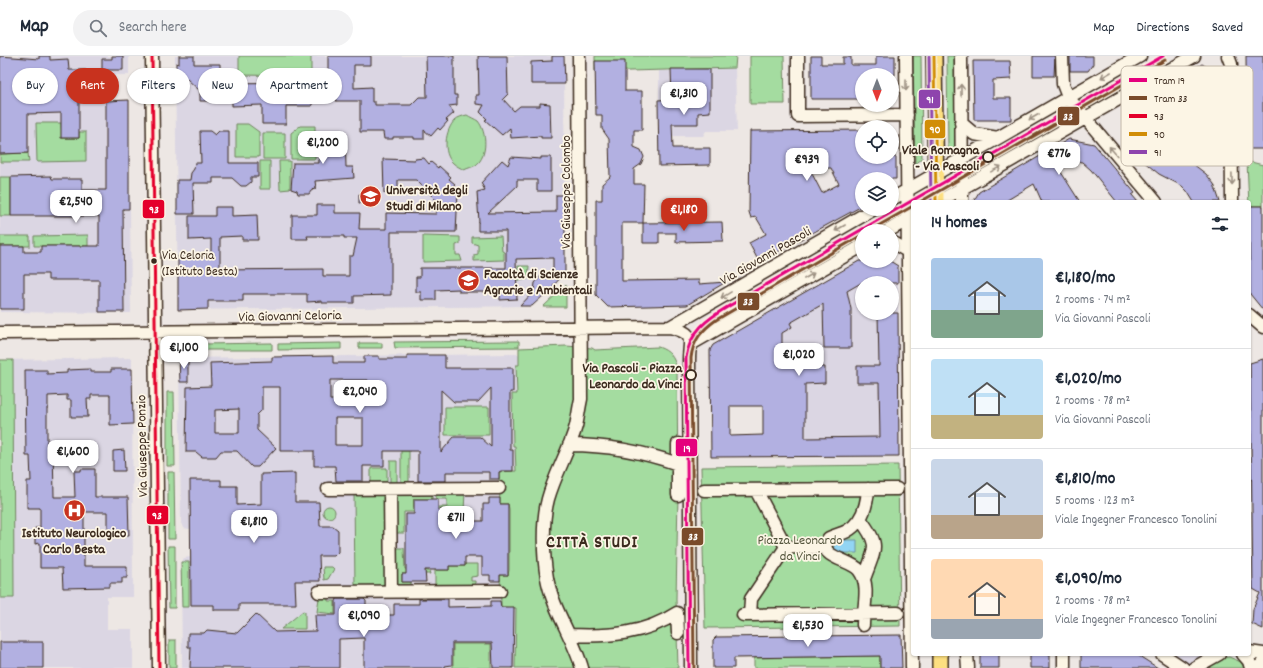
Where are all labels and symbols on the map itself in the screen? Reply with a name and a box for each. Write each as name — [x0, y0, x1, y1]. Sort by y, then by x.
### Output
legend — [1121, 66, 1253, 166]
north arrow — [855, 68, 899, 112]
one-way arrow — [1100, 72, 1112, 80]
text: Tram 19 — [1154, 74, 1185, 90]
one-way arrow — [903, 78, 910, 91]
pin: €1,310 — [651, 82, 717, 116]
one-way arrow — [957, 84, 965, 97]
line badge: 91 — [918, 89, 941, 109]
text: Tram 33 — [1154, 92, 1188, 108]
text: 91 — [926, 93, 934, 109]
line badge: 33 — [1057, 106, 1080, 126]
text: 33 — [1063, 110, 1073, 126]
text: 93 — [1154, 110, 1164, 126]
one-way arrow — [1028, 113, 1040, 121]
line badge: 90 — [924, 119, 946, 139]
text: 90 — [929, 123, 941, 139]
text: 90 — [1154, 128, 1165, 144]
pin: €1,200 — [290, 131, 356, 165]
street label: Via Giuseppe Colombo — [557, 135, 577, 249]
place label: Viale Romagna - Via Pascoli — [902, 141, 980, 177]
pin: €776 — [1035, 142, 1083, 176]
one-way arrow — [1108, 145, 1117, 156]
text: 91 — [1154, 146, 1161, 162]
pin: €939 — [783, 148, 831, 182]
marker: Viale Romagna - Via Pascoli — [982, 151, 994, 163]
one-way arrow — [990, 165, 1002, 173]
one-way arrow — [1228, 172, 1236, 185]
place label: Università degli Studi di Milano — [386, 181, 468, 217]
school or university icon: Università degli Studi di Milano — [358, 184, 384, 210]
pin: €2,540 — [43, 190, 109, 224]
pin: €1,180 — [651, 198, 717, 232]
line badge: 93 — [142, 199, 165, 219]
text: 93 — [149, 203, 159, 219]
street label: Via Giovanni Pascoli — [717, 222, 816, 291]
one-way arrow — [834, 225, 846, 233]
place label: Via Celoria (Istituto Besta) — [162, 247, 237, 282]
marker: Via Celoria (Istituto Besta) — [149, 256, 159, 266]
place label: Facoltà di Scienze Agrarie e Ambientali — [484, 265, 593, 301]
school or university icon: Facoltà di Scienze Agrarie e Ambientali — [455, 268, 481, 294]
one-way arrow — [803, 272, 815, 280]
one-way arrow — [720, 291, 732, 299]
line badge: 33 — [737, 292, 760, 311]
text: 33 — [743, 295, 753, 311]
street label: Via Giovanni Celoria — [238, 306, 342, 328]
pin: €1,100 — [151, 336, 217, 370]
pin: €1,020 — [766, 343, 832, 377]
place label: Via Pascoli - Piazza Leonardo da Vinci — [582, 359, 683, 395]
marker: Via Pascoli - Piazza Leonardo da Vinci — [685, 369, 697, 381]
pin: €2,040 — [327, 380, 393, 414]
street label: Via Giuseppe Ponzio — [132, 395, 154, 497]
line badge: 19 — [675, 438, 698, 457]
pin: €1,600 — [40, 440, 106, 474]
text: 19 — [683, 442, 691, 458]
hospital icon: Istituto Neurologico Carlo Besta — [61, 497, 87, 523]
line badge: 93 — [146, 505, 169, 525]
pin: €711 — [432, 506, 480, 540]
text: 93 — [152, 509, 162, 525]
pin: €1,810 — [221, 510, 287, 544]
place label: Istituto Neurologico Carlo Besta — [22, 524, 126, 560]
line badge: 33 — [681, 527, 704, 546]
text: 33 — [688, 530, 698, 546]
district label: CITTÀ STUDI — [546, 531, 638, 556]
park label: Piazza Leonardo da Vinci — [757, 531, 843, 567]
pin: €1,090 — [331, 604, 397, 638]
pin: €1,530 — [775, 614, 841, 648]

